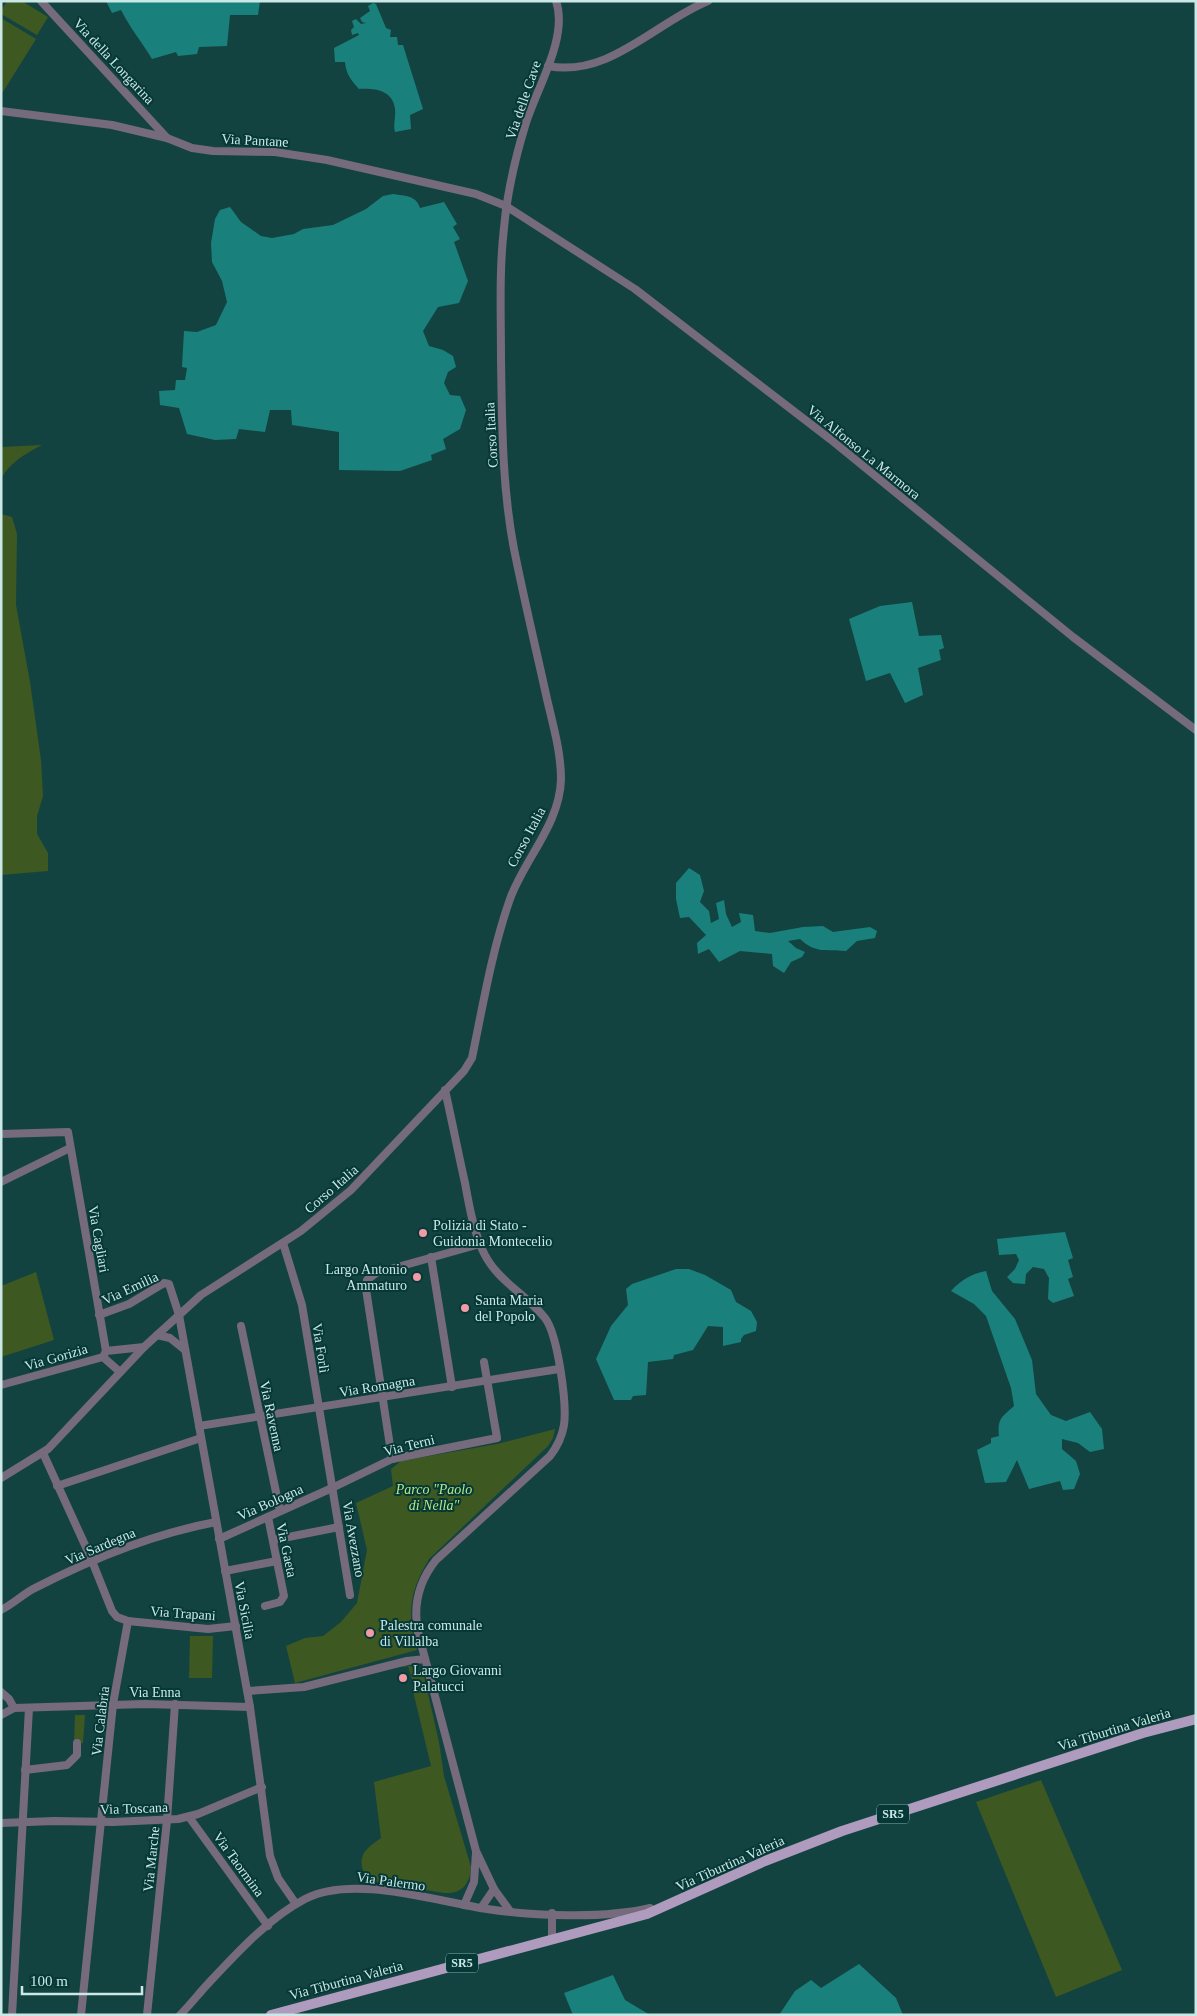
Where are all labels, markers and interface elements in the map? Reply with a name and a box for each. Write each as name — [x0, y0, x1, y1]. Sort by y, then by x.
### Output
street label: Via della Longarina — [70, 16, 158, 108]
street label: Via delle Cave — [503, 59, 544, 142]
street label: Via Pantane — [221, 131, 289, 150]
street label: Corso Italia — [482, 401, 501, 468]
street label: Via Alfonso La Marmora — [804, 402, 924, 503]
street label: Corso Italia — [504, 804, 549, 870]
street label: Corso Italia — [302, 1162, 362, 1217]
street label: Via Cagliari — [85, 1204, 112, 1274]
place label: Polizia di Stato - Guidonia Montecelio — [433, 1218, 552, 1249]
marker: Polizia di Stato - Guidonia Montecelio — [417, 1227, 429, 1239]
place label: Largo Antonio Ammaturo — [325, 1262, 407, 1293]
street label: Via Emilia — [100, 1269, 161, 1308]
marker: Largo Antonio Ammaturo — [411, 1271, 423, 1283]
place label: Santa Maria del Popolo — [475, 1293, 544, 1324]
marker: Santa Maria del Popolo — [459, 1302, 471, 1314]
street label: Via Forlì — [309, 1322, 332, 1374]
street label: Via Gorizia — [23, 1341, 90, 1374]
street label: Via Romagna — [338, 1373, 417, 1400]
street label: Via Ravenna — [257, 1379, 286, 1454]
street label: Via Terni — [382, 1432, 436, 1459]
street label: Via Bologna — [235, 1481, 306, 1524]
park label: Parco "Paolo di Nella" — [395, 1482, 472, 1513]
street label: Via Avezzano — [339, 1500, 368, 1578]
street label: Via Gaeta — [273, 1521, 300, 1580]
street label: Via Sardegna — [63, 1525, 138, 1568]
street label: Via Sicilia — [232, 1580, 258, 1641]
street label: Via Trapani — [150, 1604, 216, 1623]
place label: Palestra comunale di Villalba — [380, 1618, 482, 1649]
marker: Palestra comunale di Villalba — [364, 1627, 376, 1639]
place label: Largo Giovanni Palatucci — [413, 1663, 502, 1694]
marker: Largo Giovanni Palatucci — [397, 1672, 409, 1684]
street label: Via Calabria — [89, 1684, 112, 1757]
street label: Via Enna — [129, 1685, 182, 1700]
street label: Via Tiburtina Valeria — [1056, 1705, 1173, 1754]
street label: Via Toscana — [100, 1800, 169, 1817]
road number: SR5 — [877, 1805, 909, 1824]
street label: Via Marche — [141, 1826, 162, 1892]
street label: Via Taormina — [210, 1829, 267, 1900]
street label: Via Tiburtina Valeria — [674, 1832, 787, 1894]
street label: Via Palermo — [355, 1869, 426, 1894]
road number: SR5 — [446, 1954, 478, 1972]
street label: Via Tiburtina Valeria — [288, 1958, 405, 2003]
scale bar — [22, 1964, 142, 1996]
text: 100 m — [30, 1973, 68, 1989]

